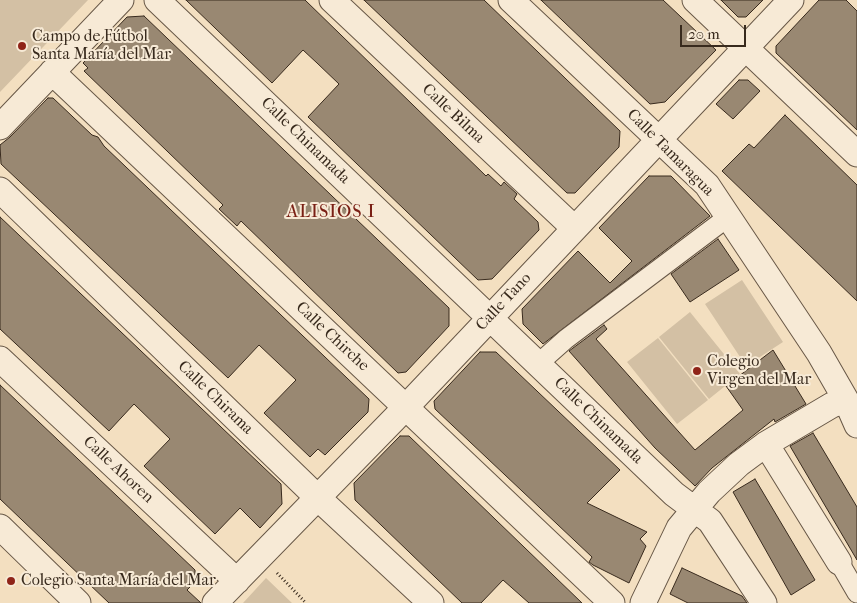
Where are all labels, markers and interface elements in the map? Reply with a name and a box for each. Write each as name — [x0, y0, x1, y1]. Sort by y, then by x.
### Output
scale bar — [682, 15, 748, 47]
text: 20 m — [688, 25, 720, 43]
place label: Campo de Fútbol Santa María del Mar — [32, 27, 171, 65]
marker: Campo de Fútbol Santa María del Mar — [16, 40, 28, 52]
street label: Calle Bilma — [418, 80, 488, 148]
street label: Calle Chinamada — [257, 94, 353, 188]
street label: Calle Tamaragua — [622, 105, 718, 201]
district label: ALISIOS I — [285, 202, 377, 224]
street label: Calle Tano — [472, 269, 536, 335]
street label: Calle Chirche — [291, 298, 373, 376]
place label: Colegio Virgen del Mar — [707, 352, 811, 390]
street label: Calle Chirama — [173, 357, 257, 439]
marker: Colegio Virgen del Mar — [691, 365, 703, 377]
street label: Calle Chinamada — [550, 374, 646, 468]
street label: Calle Ahoren — [79, 432, 157, 508]
place label: Colegio Santa María del Mar — [21, 571, 216, 591]
marker: Colegio Santa María del Mar — [5, 575, 17, 587]

